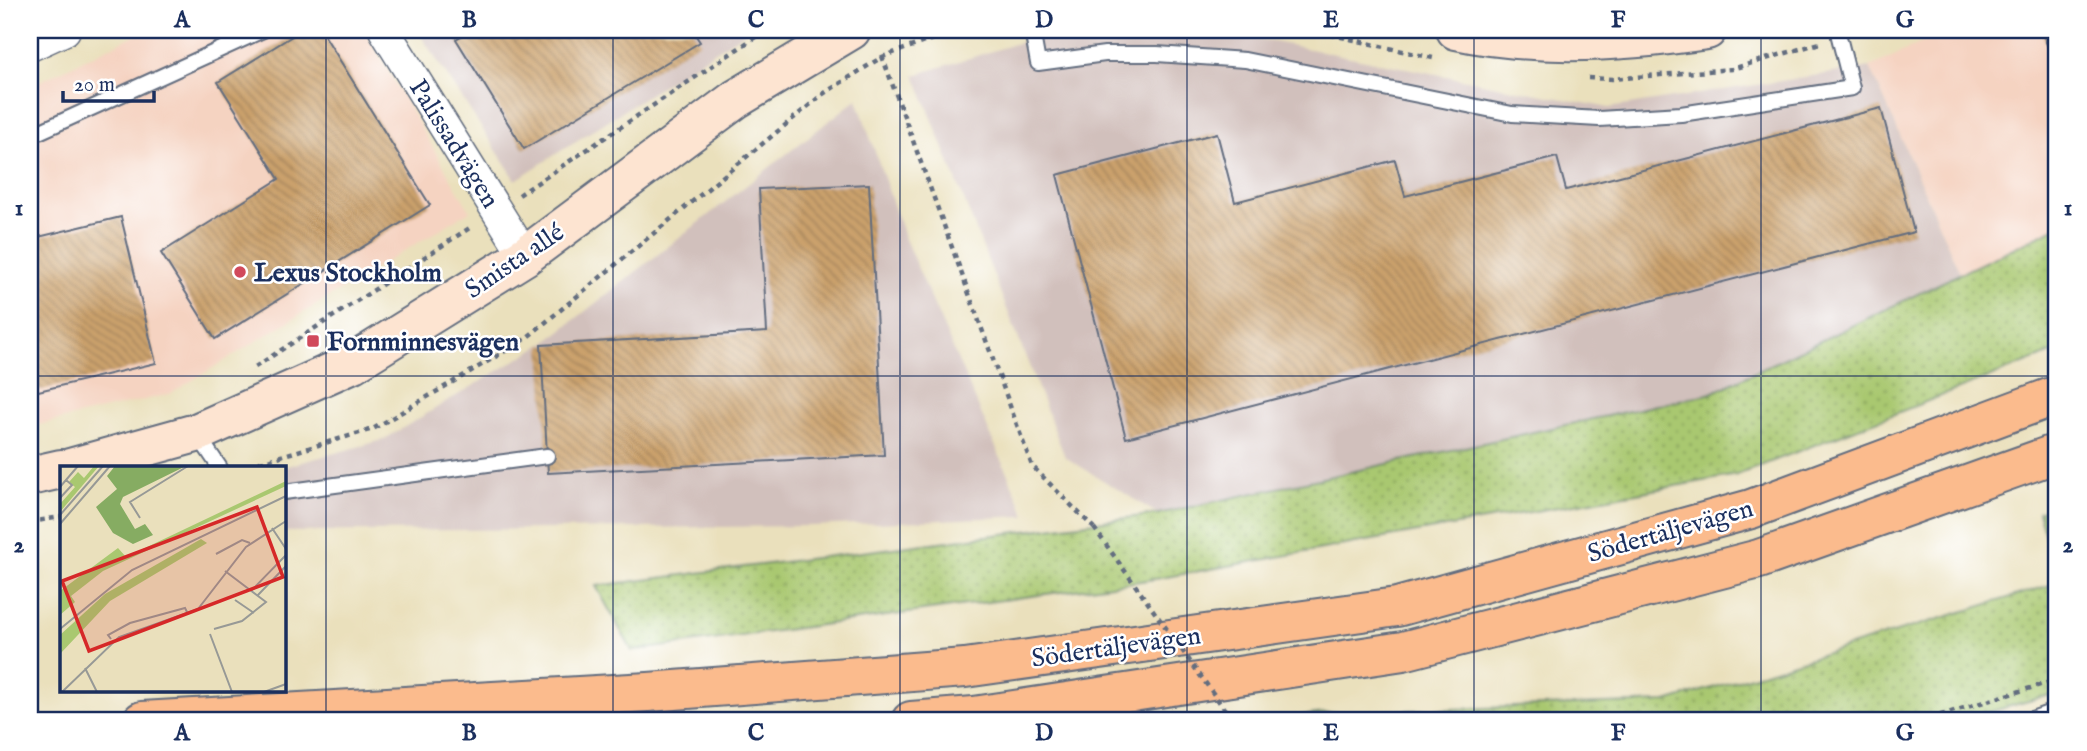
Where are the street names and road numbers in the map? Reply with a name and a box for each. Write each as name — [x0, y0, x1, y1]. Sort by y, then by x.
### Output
street label: Palissadvägen — [401, 73, 506, 215]
street label: Smista allé — [459, 216, 571, 306]
street label: Södertäljevägen — [1584, 492, 1757, 571]
street label: Södertäljevägen — [1029, 619, 1203, 676]

